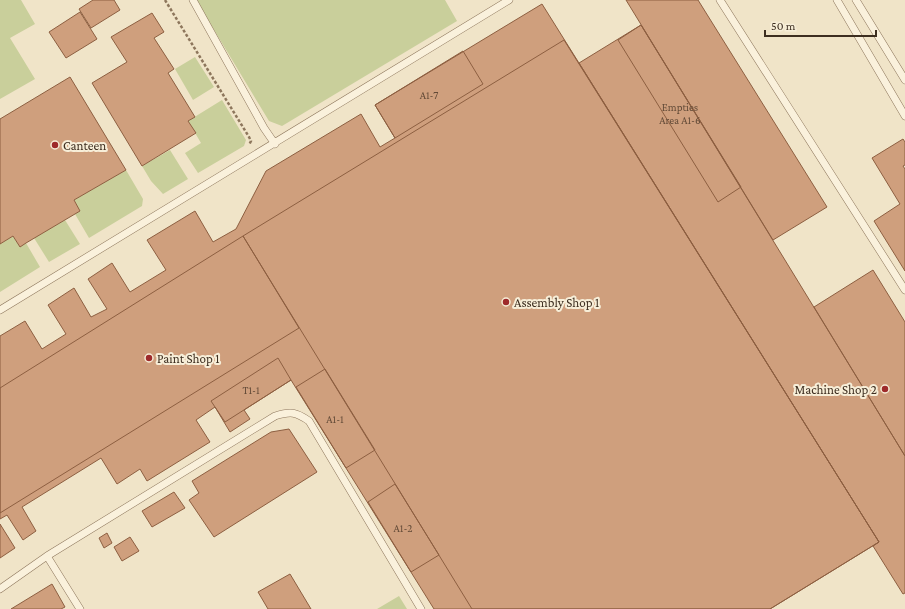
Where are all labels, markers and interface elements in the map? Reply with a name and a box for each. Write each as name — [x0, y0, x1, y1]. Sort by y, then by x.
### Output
scale bar — [765, 12, 876, 38]
text: 50 m — [771, 19, 796, 33]
house number: A1-7 — [420, 89, 438, 101]
house number: Empties Area A1-6 — [659, 101, 701, 126]
place label: Canteen — [63, 138, 106, 153]
marker: Canteen — [50, 140, 60, 150]
place label: Assembly Shop 1 — [514, 295, 599, 310]
marker: Assembly Shop 1 — [501, 297, 511, 307]
place label: Paint Shop 1 — [157, 351, 220, 366]
marker: Paint Shop 1 — [144, 353, 154, 363]
place label: Machine Shop 2 — [794, 382, 877, 397]
house number: T1-1 — [242, 384, 260, 396]
marker: Machine Shop 2 — [880, 384, 890, 394]
house number: A1-1 — [326, 413, 344, 425]
house number: A1-2 — [394, 522, 413, 534]

